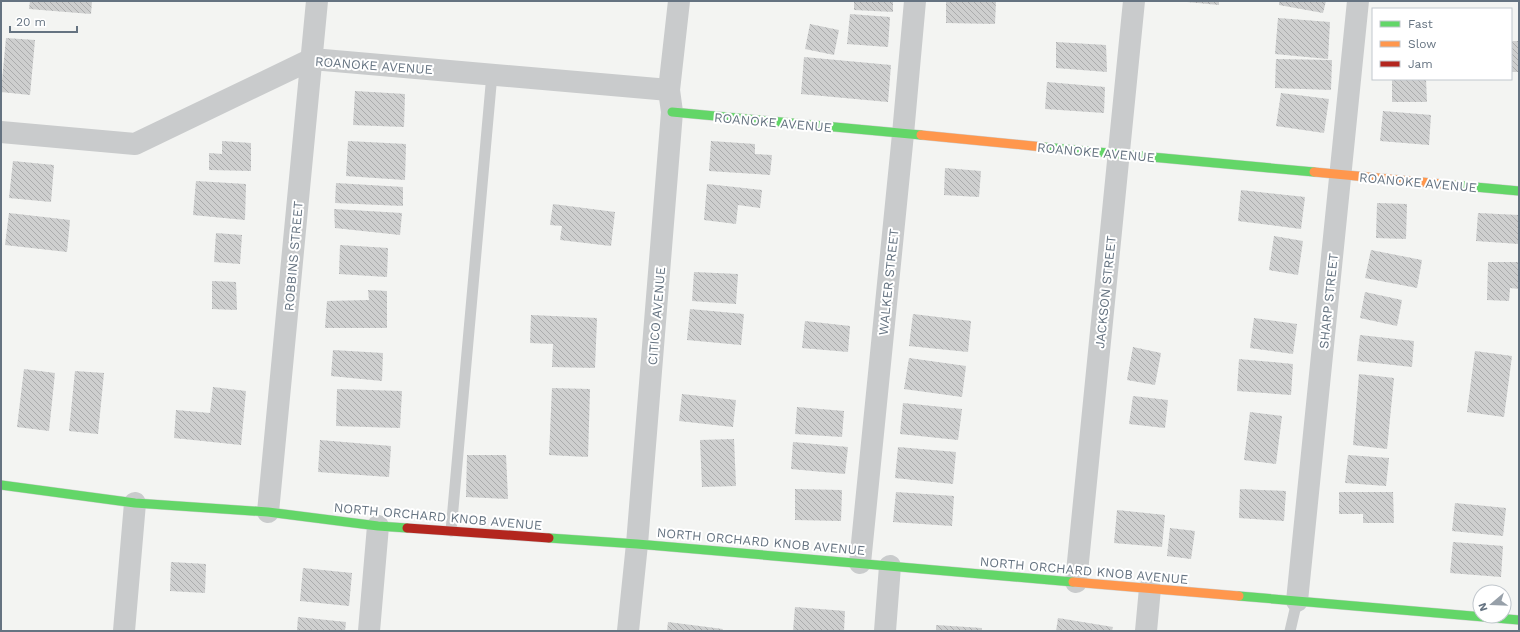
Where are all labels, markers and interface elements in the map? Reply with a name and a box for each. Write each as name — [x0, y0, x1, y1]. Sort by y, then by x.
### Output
scale bar — [10, 8, 77, 34]
legend — [1372, 8, 1512, 80]
text: 20 m — [16, 15, 46, 29]
text: Fast — [1408, 17, 1433, 31]
text: Slow — [1408, 37, 1436, 51]
street label: ROANOKE AVENUE — [315, 54, 433, 77]
text: Jam — [1408, 57, 1433, 71]
street label: ROANOKE AVENUE — [713, 110, 832, 135]
street label: ROANOKE AVENUE — [1036, 140, 1155, 165]
street label: ROANOKE AVENUE — [1358, 170, 1477, 195]
street label: ROBBINS STREET — [281, 200, 306, 312]
street label: WALKER STREET — [875, 228, 902, 336]
street label: JACKSON STREET — [1092, 235, 1119, 349]
street label: SHARP STREET — [1316, 252, 1341, 350]
street label: CITICO AVENUE — [645, 266, 668, 366]
street label: NORTH ORCHARD KNOB AVENUE — [333, 500, 543, 533]
street label: NORTH ORCHARD KNOB AVENUE — [656, 525, 866, 558]
street label: NORTH ORCHARD KNOB AVENUE — [979, 554, 1189, 587]
north arrow — [1472, 584, 1512, 624]
text: N — [1476, 601, 1490, 613]

